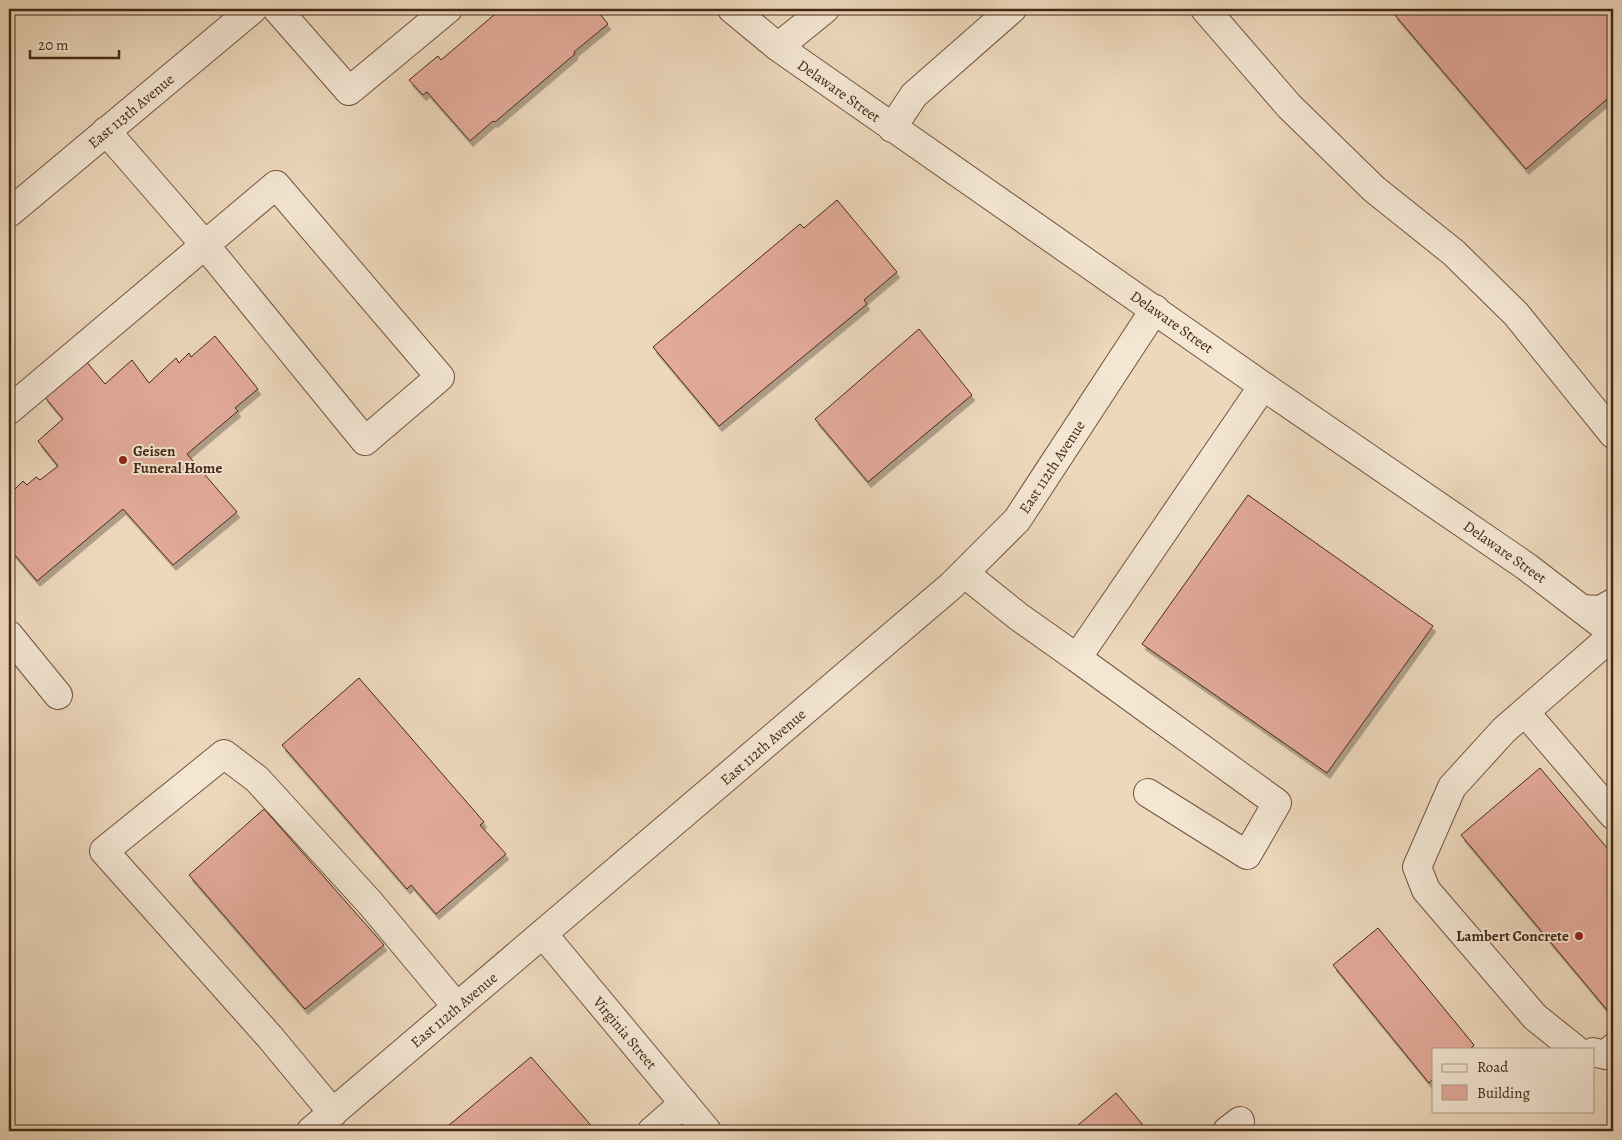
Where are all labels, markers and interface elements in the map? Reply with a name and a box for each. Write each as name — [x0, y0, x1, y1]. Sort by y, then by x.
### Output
scale bar — [30, 28, 119, 60]
text: 20 m — [38, 35, 69, 55]
street label: Delaware Street — [793, 55, 885, 127]
street label: East 113th Avenue — [84, 69, 178, 153]
street label: Delaware Street — [1126, 286, 1218, 358]
street label: East 112th Avenue — [1014, 416, 1090, 518]
place label: Geisen Funeral Home — [133, 441, 222, 478]
marker: Geisen Funeral Home — [117, 454, 129, 466]
street label: Delaware Street — [1459, 516, 1551, 588]
street label: East 112th Avenue — [716, 704, 810, 790]
place label: Lambert Concrete — [1456, 926, 1569, 946]
marker: Lambert Concrete — [1573, 930, 1585, 942]
street label: East 112th Avenue — [406, 968, 502, 1052]
street label: Virginia Street — [588, 991, 661, 1074]
legend — [1432, 1048, 1594, 1112]
text: Road — [1477, 1057, 1509, 1077]
text: Building — [1477, 1083, 1530, 1103]

